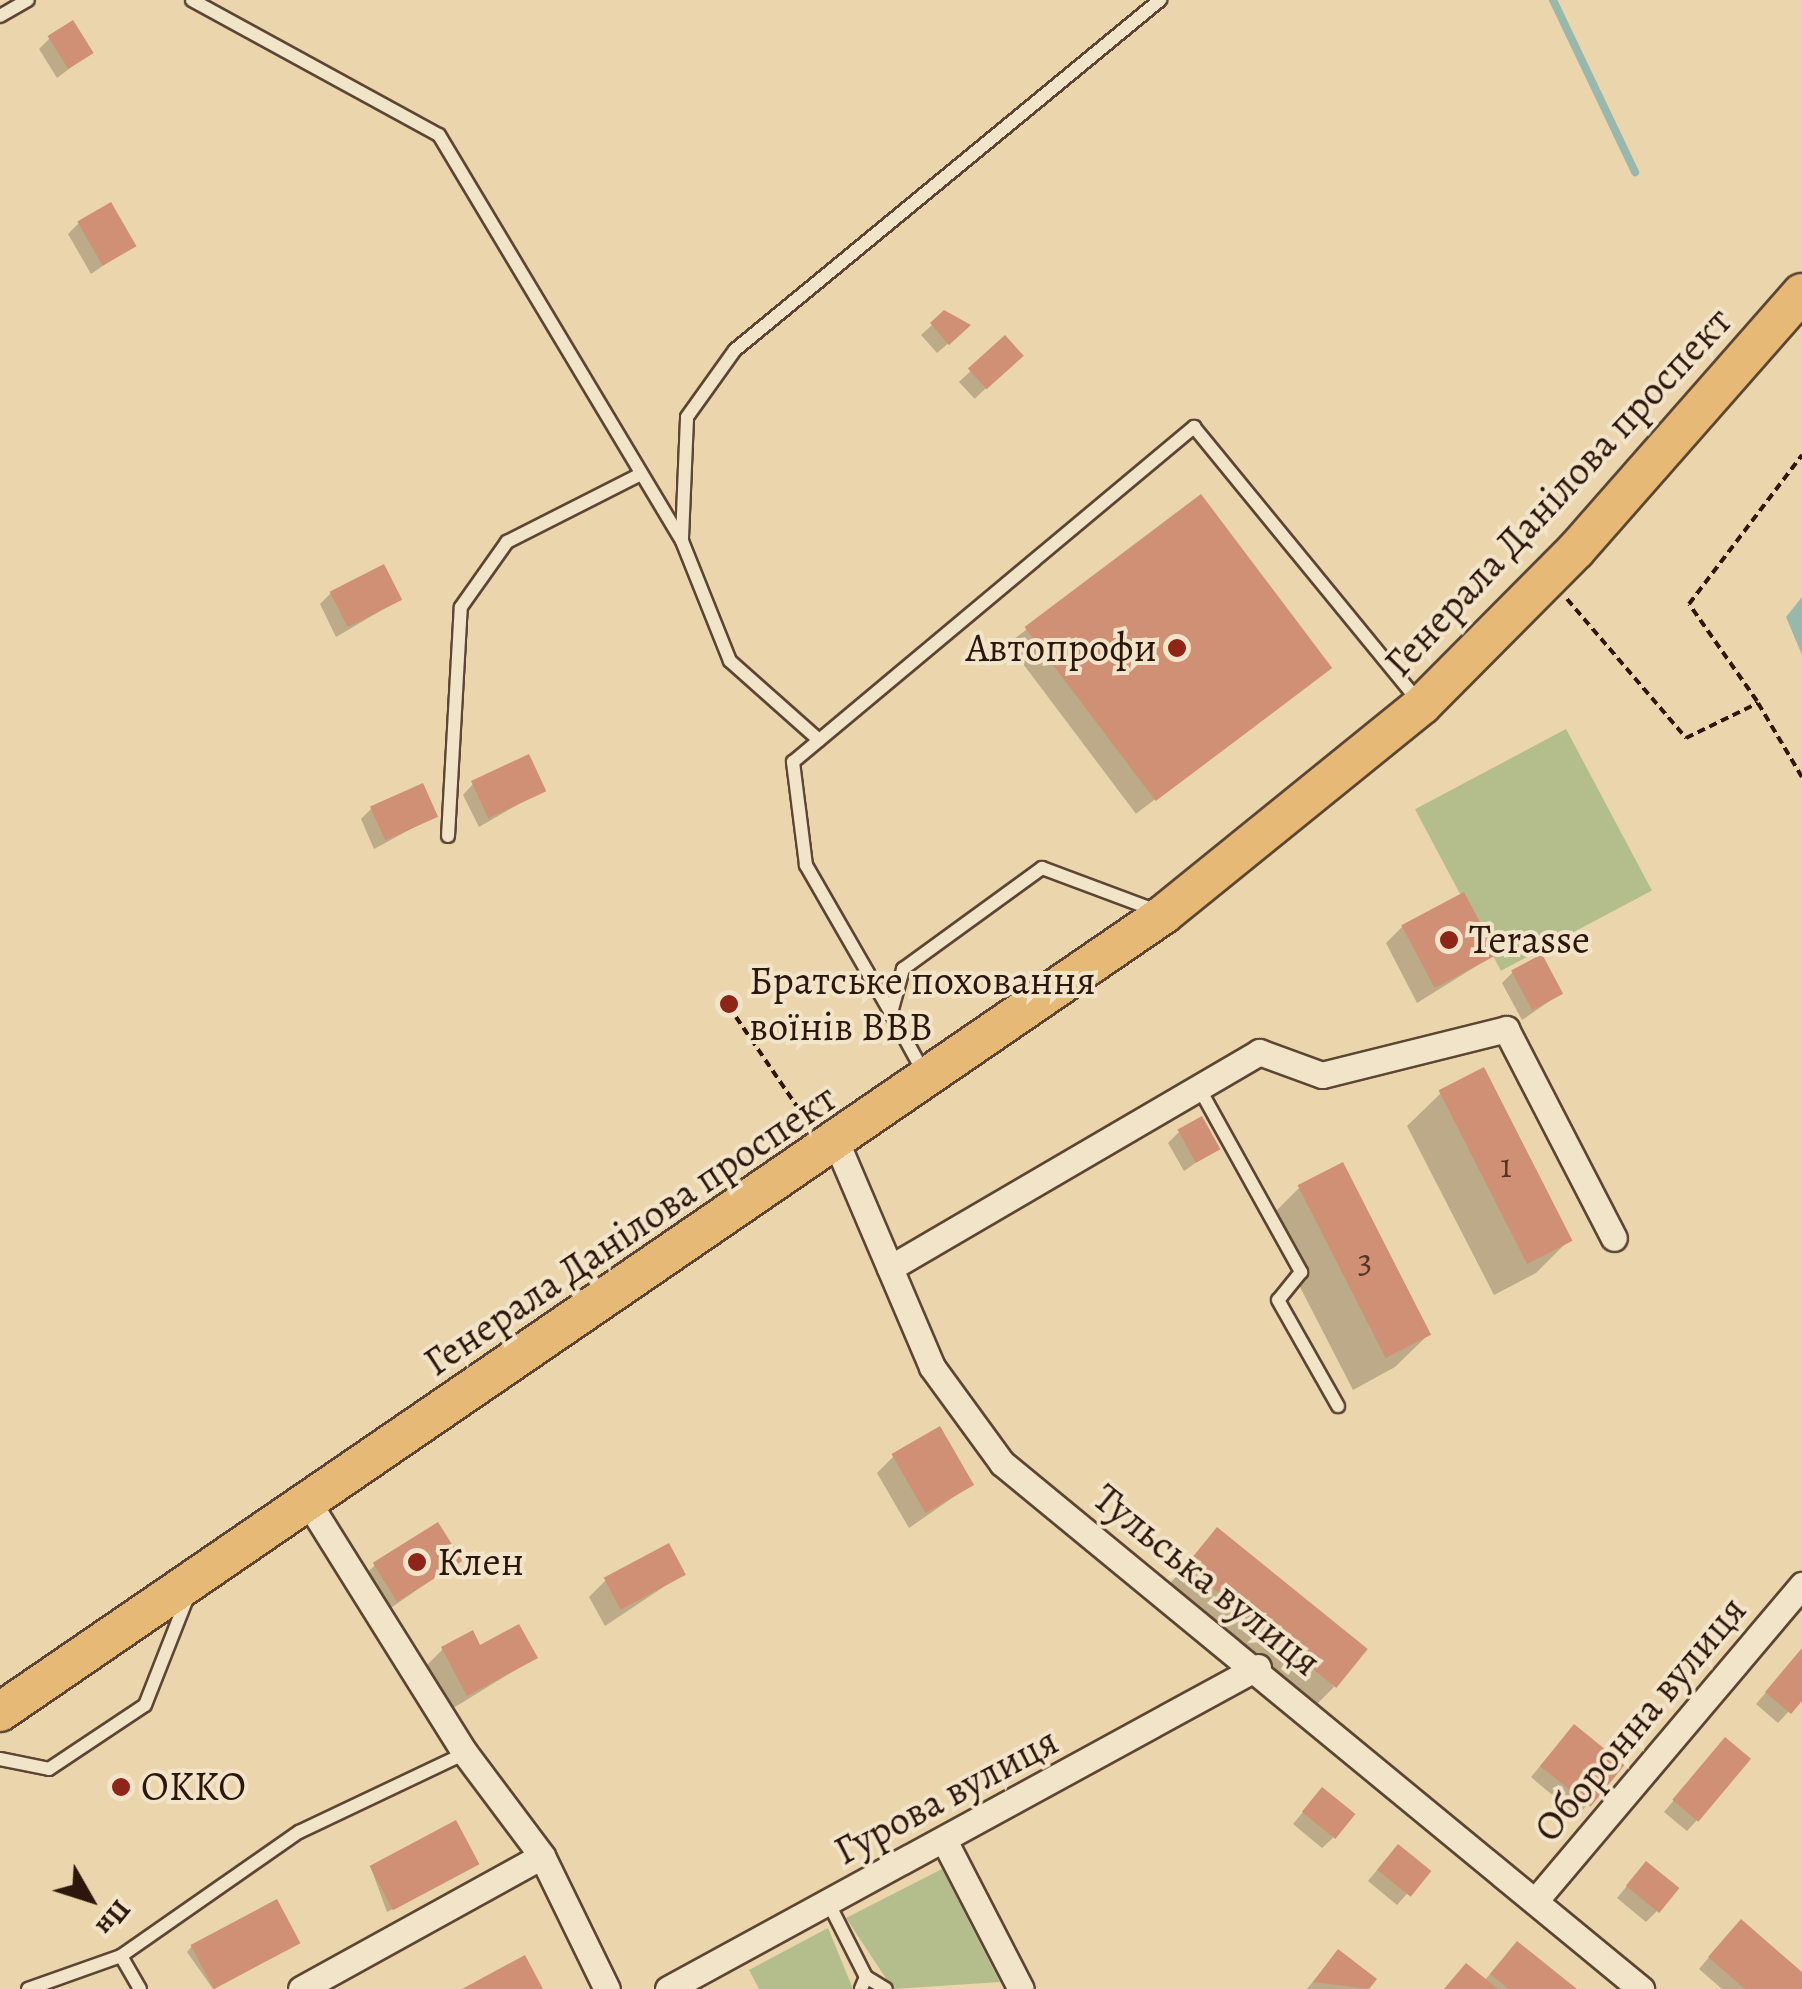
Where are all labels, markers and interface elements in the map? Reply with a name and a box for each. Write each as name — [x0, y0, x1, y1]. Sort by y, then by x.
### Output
street label: Генерала Данілова проспект — [1374, 297, 1742, 687]
place label: Автопрофи — [966, 624, 1157, 672]
marker: Автопрофи — [1166, 637, 1188, 659]
place label: Terasse — [1469, 916, 1590, 964]
marker: Terasse — [1438, 929, 1460, 951]
place label: Братське поховання воїнів ВВВ — [749, 957, 1096, 1051]
marker: Братське поховання воїнів ВВВ — [718, 993, 740, 1015]
street label: Генерала Данілова проспект — [415, 1074, 845, 1386]
house number: 1 — [1500, 1144, 1512, 1186]
house number: 3 — [1358, 1239, 1372, 1281]
street label: Тульська вулиця — [1084, 1474, 1330, 1686]
place label: Клен — [437, 1538, 524, 1586]
marker: Клен — [406, 1551, 428, 1573]
street label: Оборонна вулиця — [1524, 1587, 1756, 1851]
street label: Гурова вулиця — [826, 1717, 1066, 1875]
place label: OKKO — [141, 1763, 246, 1811]
marker: OKKO — [110, 1776, 132, 1798]
north arrow — [40, 1849, 140, 1949]
text: Пн — [87, 1892, 140, 1944]

